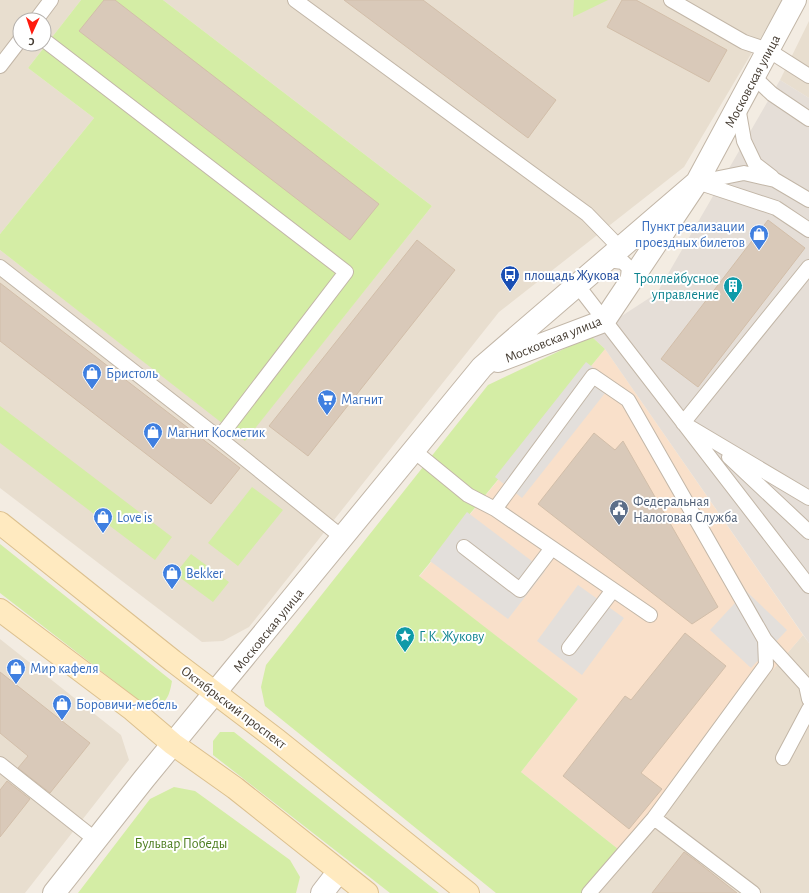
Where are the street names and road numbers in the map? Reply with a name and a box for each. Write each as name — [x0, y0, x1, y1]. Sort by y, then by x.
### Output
street label: Московская улица — [723, 32, 784, 130]
street label: Московская улица — [503, 314, 604, 366]
street label: Московская улица — [231, 586, 307, 675]
street label: Октябрьский проспект — [178, 664, 289, 752]

